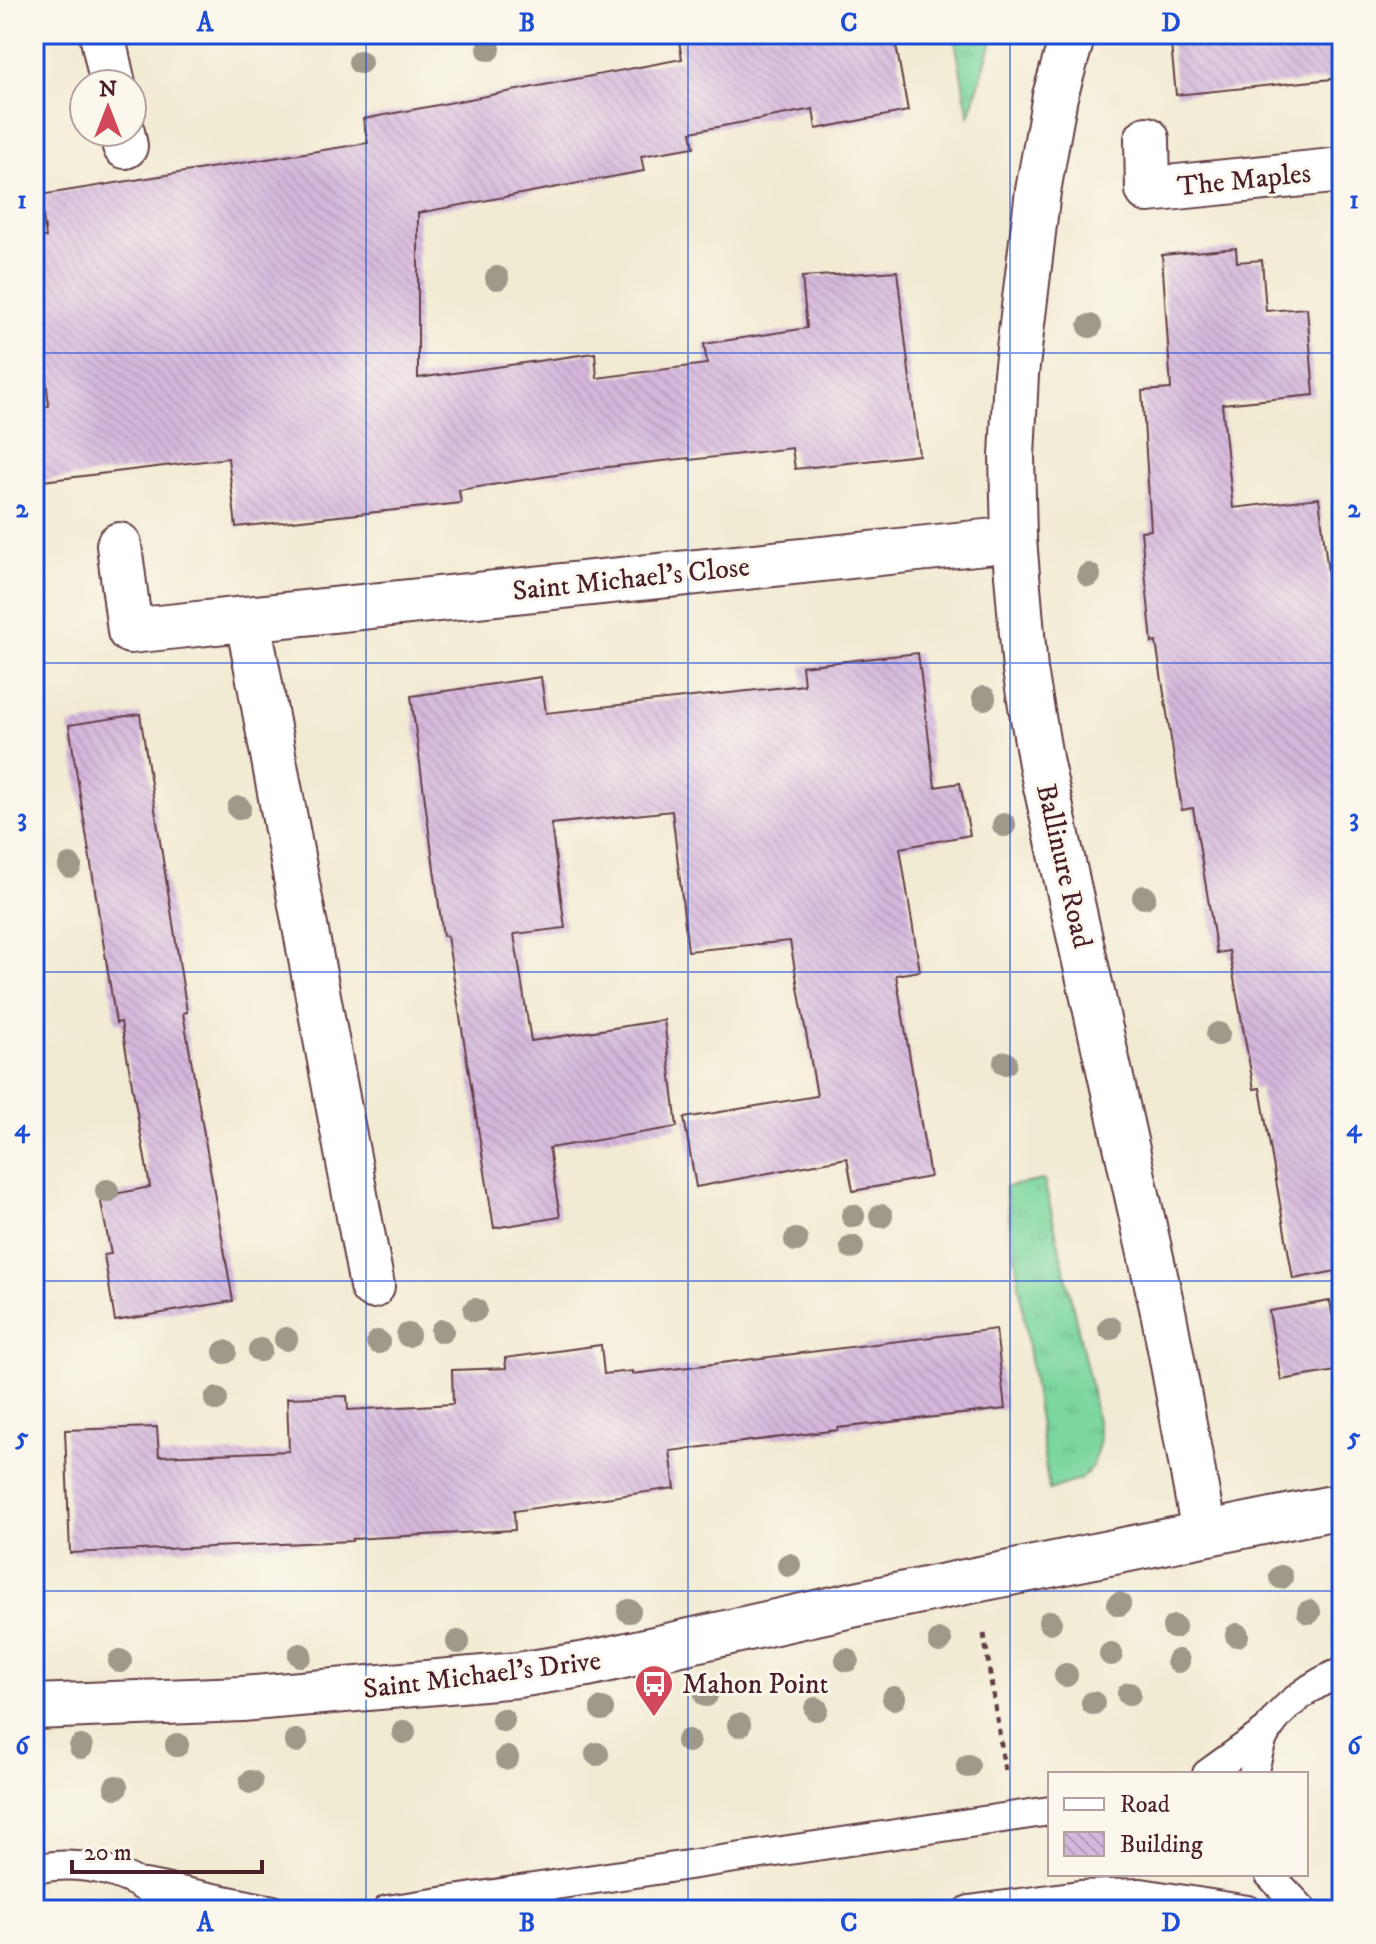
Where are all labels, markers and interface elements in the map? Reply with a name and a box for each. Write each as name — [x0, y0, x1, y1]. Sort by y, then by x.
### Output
text: A — [196, 7, 215, 40]
text: B — [519, 7, 535, 40]
text: C — [840, 7, 858, 40]
text: D — [1161, 7, 1181, 40]
north arrow — [68, 68, 148, 148]
text: N — [99, 76, 117, 103]
street label: The Maples — [1175, 156, 1313, 204]
text: 1 — [17, 184, 27, 217]
text: 1 — [1349, 184, 1359, 217]
text: 2 — [16, 493, 30, 526]
text: 2 — [1348, 493, 1362, 526]
street label: Saint Michael's Close — [511, 549, 751, 609]
street label: Ballinure Road — [1028, 780, 1100, 952]
text: 3 — [17, 802, 27, 835]
text: 3 — [1349, 802, 1359, 835]
text: 4 — [15, 1112, 31, 1145]
text: 4 — [1347, 1112, 1363, 1145]
text: 5 — [15, 1421, 29, 1454]
text: 5 — [1347, 1421, 1361, 1454]
street label: Saint Michael's Drive — [361, 1643, 603, 1707]
bus stop icon: Mahon Point — [633, 1663, 675, 1718]
place label: Mahon Point — [682, 1667, 828, 1702]
text: 6 — [15, 1730, 30, 1763]
text: 6 — [1347, 1730, 1362, 1763]
legend — [1048, 1772, 1308, 1876]
text: Road — [1120, 1790, 1170, 1820]
scale bar — [72, 1824, 262, 1874]
text: Building — [1120, 1830, 1203, 1860]
text: 20 m — [84, 1838, 132, 1868]
text: A — [196, 1907, 215, 1940]
text: B — [519, 1907, 535, 1940]
text: C — [840, 1907, 858, 1940]
text: D — [1161, 1907, 1181, 1940]

